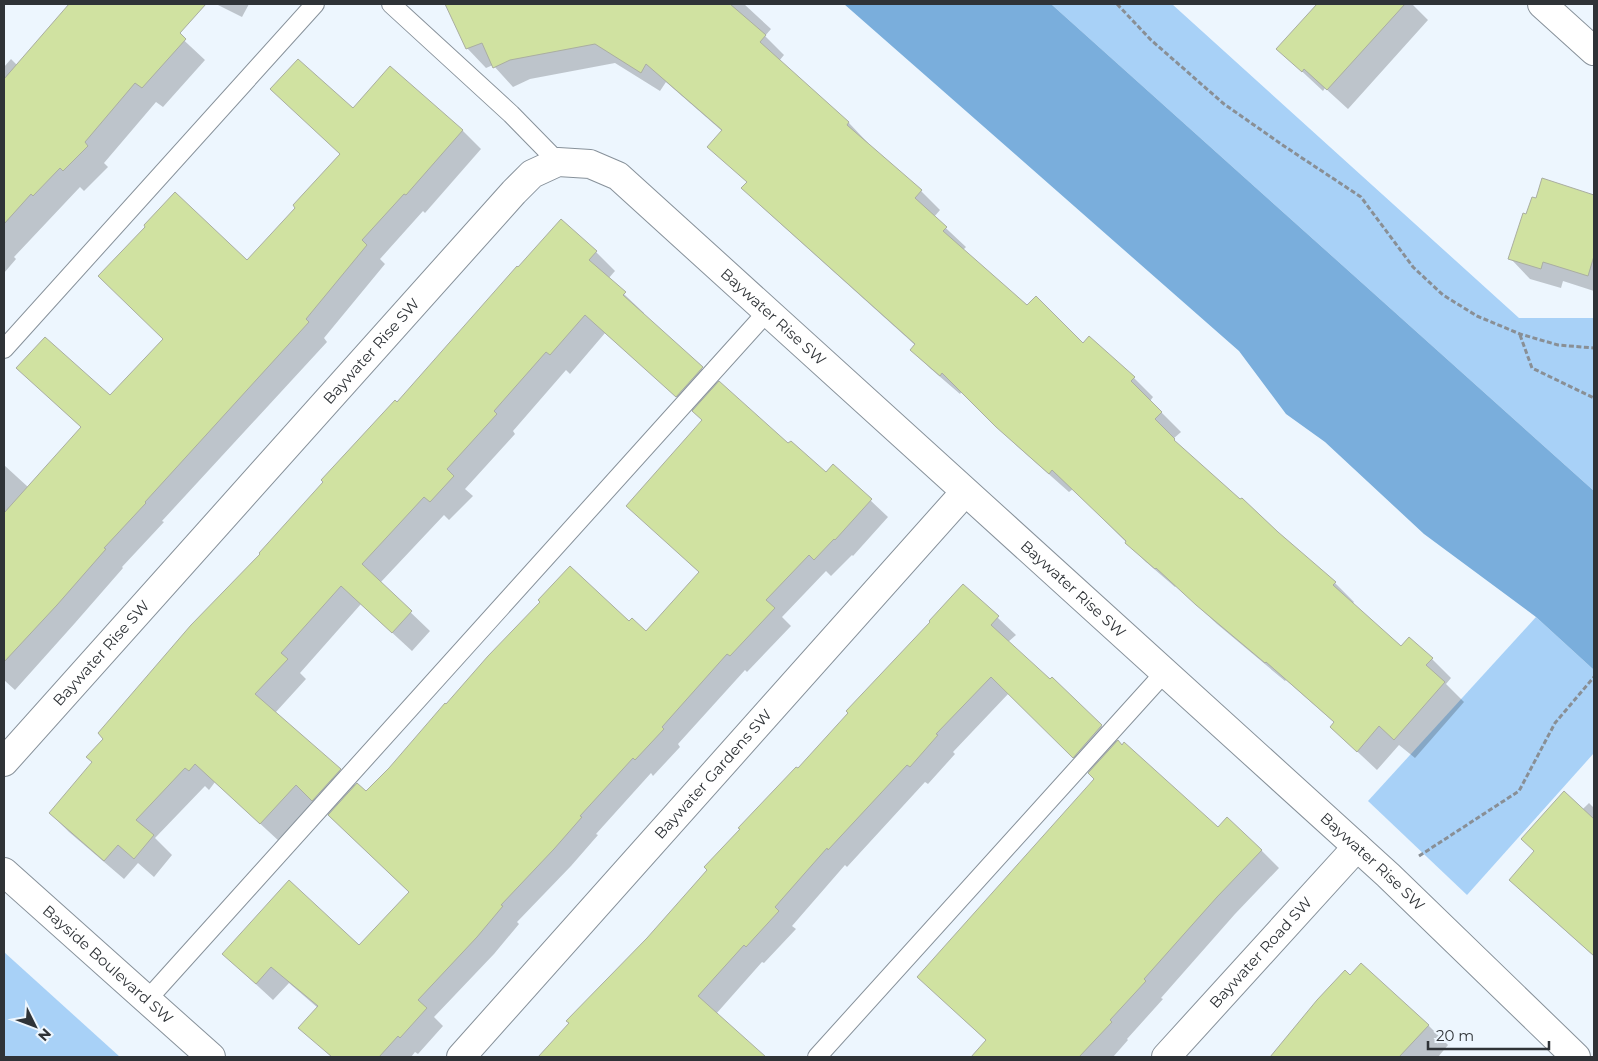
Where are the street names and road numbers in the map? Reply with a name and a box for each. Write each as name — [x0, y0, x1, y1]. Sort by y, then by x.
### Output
street label: Baywater Rise SW — [717, 264, 830, 369]
street label: Baywater Rise SW — [319, 294, 424, 408]
street label: Baywater Rise SW — [1017, 536, 1130, 642]
street label: Baywater Rise SW — [49, 596, 154, 710]
street label: Baywater Gardens SW — [650, 705, 776, 843]
street label: Baywater Rise SW — [1317, 808, 1429, 915]
street label: Baywater Road SW — [1205, 893, 1316, 1012]
street label: Bayside Boulevard SW — [39, 901, 177, 1028]

